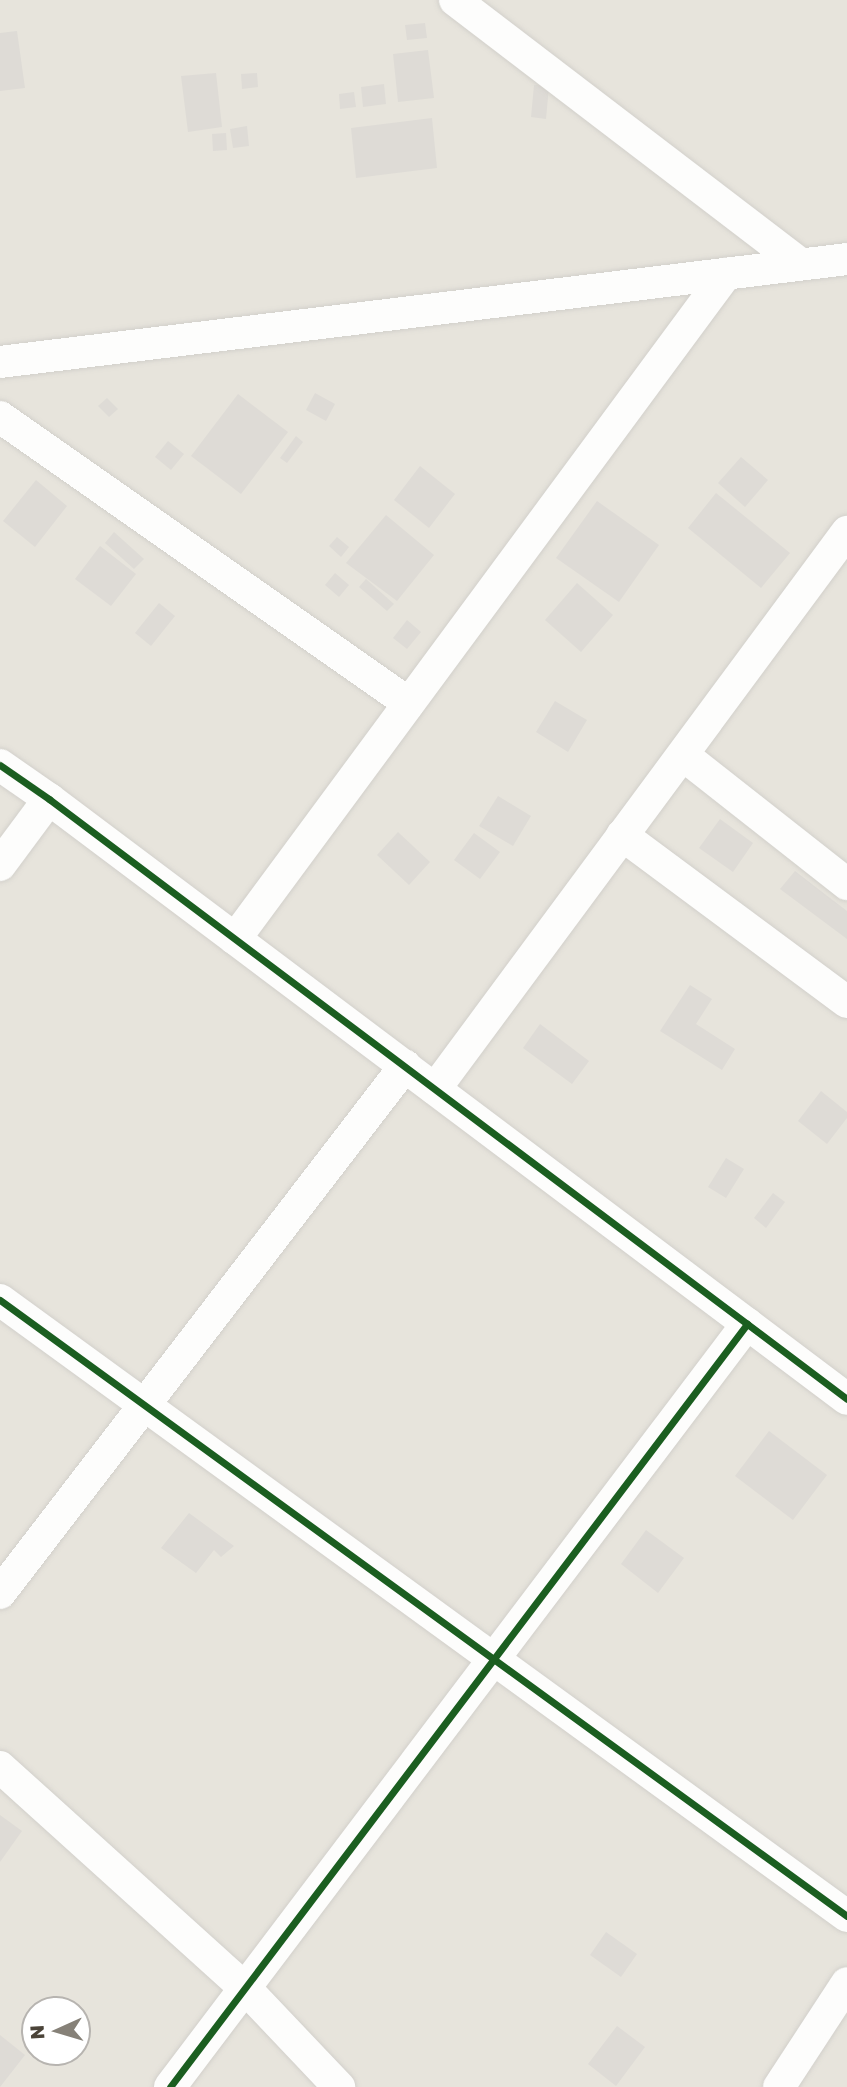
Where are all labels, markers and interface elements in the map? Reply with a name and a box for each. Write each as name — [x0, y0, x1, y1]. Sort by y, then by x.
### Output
north arrow — [21, 1996, 91, 2066]
text: N — [25, 2024, 49, 2040]

